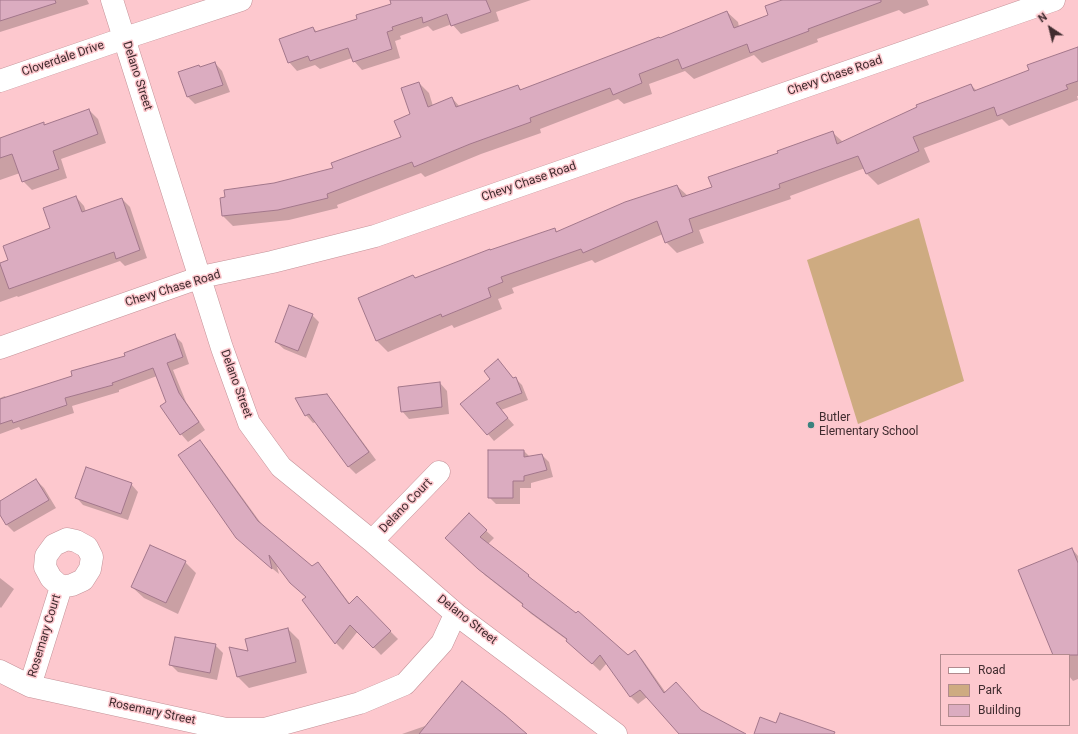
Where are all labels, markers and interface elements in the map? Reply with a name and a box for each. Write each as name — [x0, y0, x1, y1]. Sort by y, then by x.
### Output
north arrow — [1030, 8, 1070, 48]
text: N — [1036, 10, 1050, 25]
street label: Cloverdale Drive — [20, 38, 106, 80]
street label: Delano Street — [119, 40, 155, 112]
street label: Chevy Chase Road — [786, 53, 884, 99]
street label: Chevy Chase Road — [480, 159, 578, 205]
street label: Chevy Chase Road — [123, 268, 223, 310]
street label: Delano Street — [217, 348, 255, 420]
place label: Butler Elementary School — [819, 411, 919, 439]
marker: Butler Elementary School — [806, 420, 816, 430]
street label: Delano Court — [377, 476, 435, 536]
street label: Delano Street — [434, 592, 500, 648]
street label: Rosemary Court — [26, 593, 64, 679]
legend — [940, 654, 1070, 726]
text: Road — [978, 663, 1006, 677]
text: Park — [978, 683, 1002, 697]
street label: Rosemary Street — [107, 696, 197, 728]
text: Building — [978, 703, 1021, 717]

